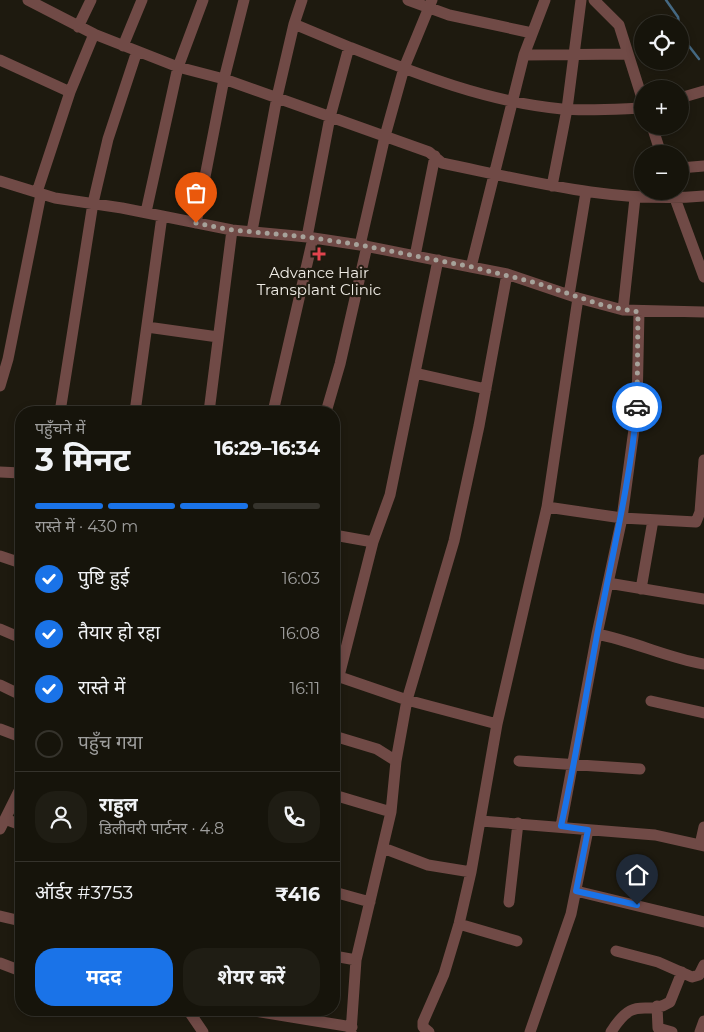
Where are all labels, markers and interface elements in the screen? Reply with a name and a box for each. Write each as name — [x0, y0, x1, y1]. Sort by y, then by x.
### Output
map controls — [634, 15, 689, 200]
button: locate — [634, 15, 689, 70]
button: + — [634, 80, 689, 135]
button: − — [634, 145, 689, 200]
pin — [175, 172, 217, 223]
icon: bag — [182, 179, 210, 207]
marker: Advance Hair Transplant Clinic — [312, 247, 326, 261]
place label: Advance Hair Transplant Clinic — [257, 263, 381, 299]
courier — [612, 382, 662, 432]
icon: car — [623, 393, 651, 421]
text: पहुँचने में — [35, 419, 85, 438]
text: 16:29–16:34 — [214, 437, 320, 460]
text: 3 मिनट — [35, 440, 130, 479]
text: रास्ते में · 430 m — [35, 517, 138, 536]
icon: check — [35, 565, 63, 593]
text: पुष्टि हुई — [78, 566, 129, 589]
text: 16:03 — [282, 569, 320, 588]
icon: check — [35, 620, 63, 648]
text: तैयार हो रहा — [78, 621, 160, 644]
text: 16:08 — [280, 624, 320, 643]
icon: check — [35, 675, 63, 703]
text: रास्ते में — [78, 676, 125, 699]
text: 16:11 — [290, 679, 320, 698]
text: पहुँच गया — [78, 731, 143, 754]
button: person — [35, 791, 87, 843]
button: phone — [268, 791, 320, 843]
text: राहुल — [99, 793, 138, 816]
text: डिलीवरी पार्टनर · 4.8 — [99, 819, 224, 838]
pin — [616, 854, 658, 905]
icon: home — [623, 861, 651, 889]
text: ऑर्डर #3753 — [35, 881, 133, 904]
text: ₹416 — [275, 883, 320, 906]
button: मदद — [35, 948, 173, 1006]
button: शेयर करें — [183, 948, 320, 1006]

